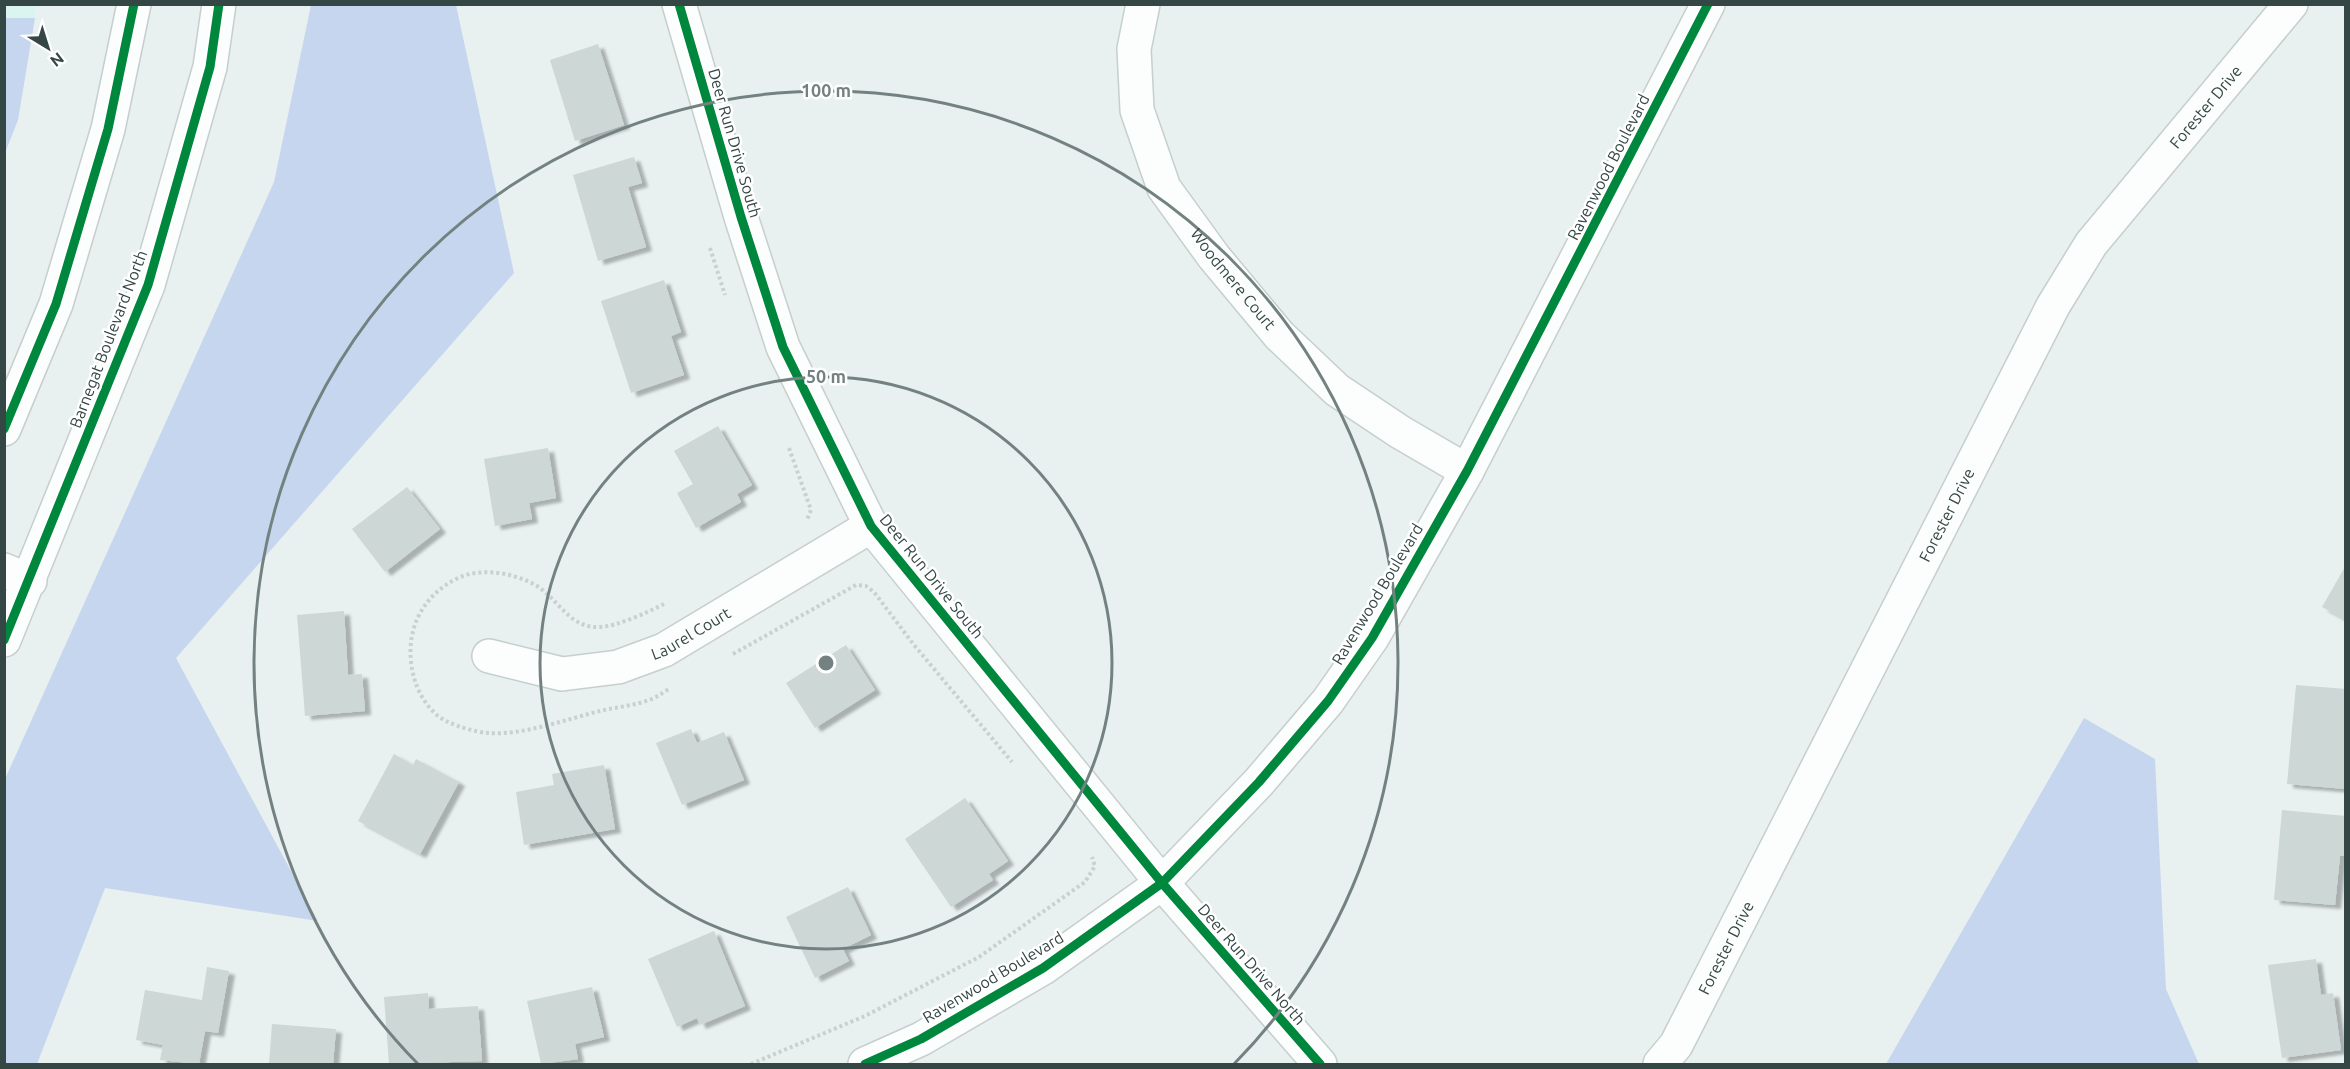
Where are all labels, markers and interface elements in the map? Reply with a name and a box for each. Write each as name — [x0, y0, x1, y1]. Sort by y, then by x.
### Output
north arrow — [18, 18, 78, 78]
text: N — [47, 49, 67, 71]
street label: Forester Drive — [2166, 62, 2245, 152]
street label: Deer Run Drive South — [705, 66, 765, 220]
text: 100 m — [801, 80, 851, 100]
street label: Ravenwood Boulevard — [1563, 91, 1653, 243]
street label: Woodmere Court — [1187, 225, 1280, 334]
street label: Barnegat Boulevard North — [66, 248, 150, 430]
text: 50 m — [806, 366, 846, 386]
street label: Forester Drive — [1915, 465, 1978, 565]
street label: Deer Run Drive South — [876, 510, 988, 642]
street label: Ravenwood Boulevard — [1328, 520, 1426, 668]
street label: Laurel Court — [649, 603, 734, 663]
centre of rings — [816, 653, 836, 673]
street label: Forester Drive — [1694, 898, 1757, 997]
street label: Deer Run Drive North — [1195, 900, 1309, 1028]
street label: Ravenwood Boulevard — [919, 928, 1067, 1026]

